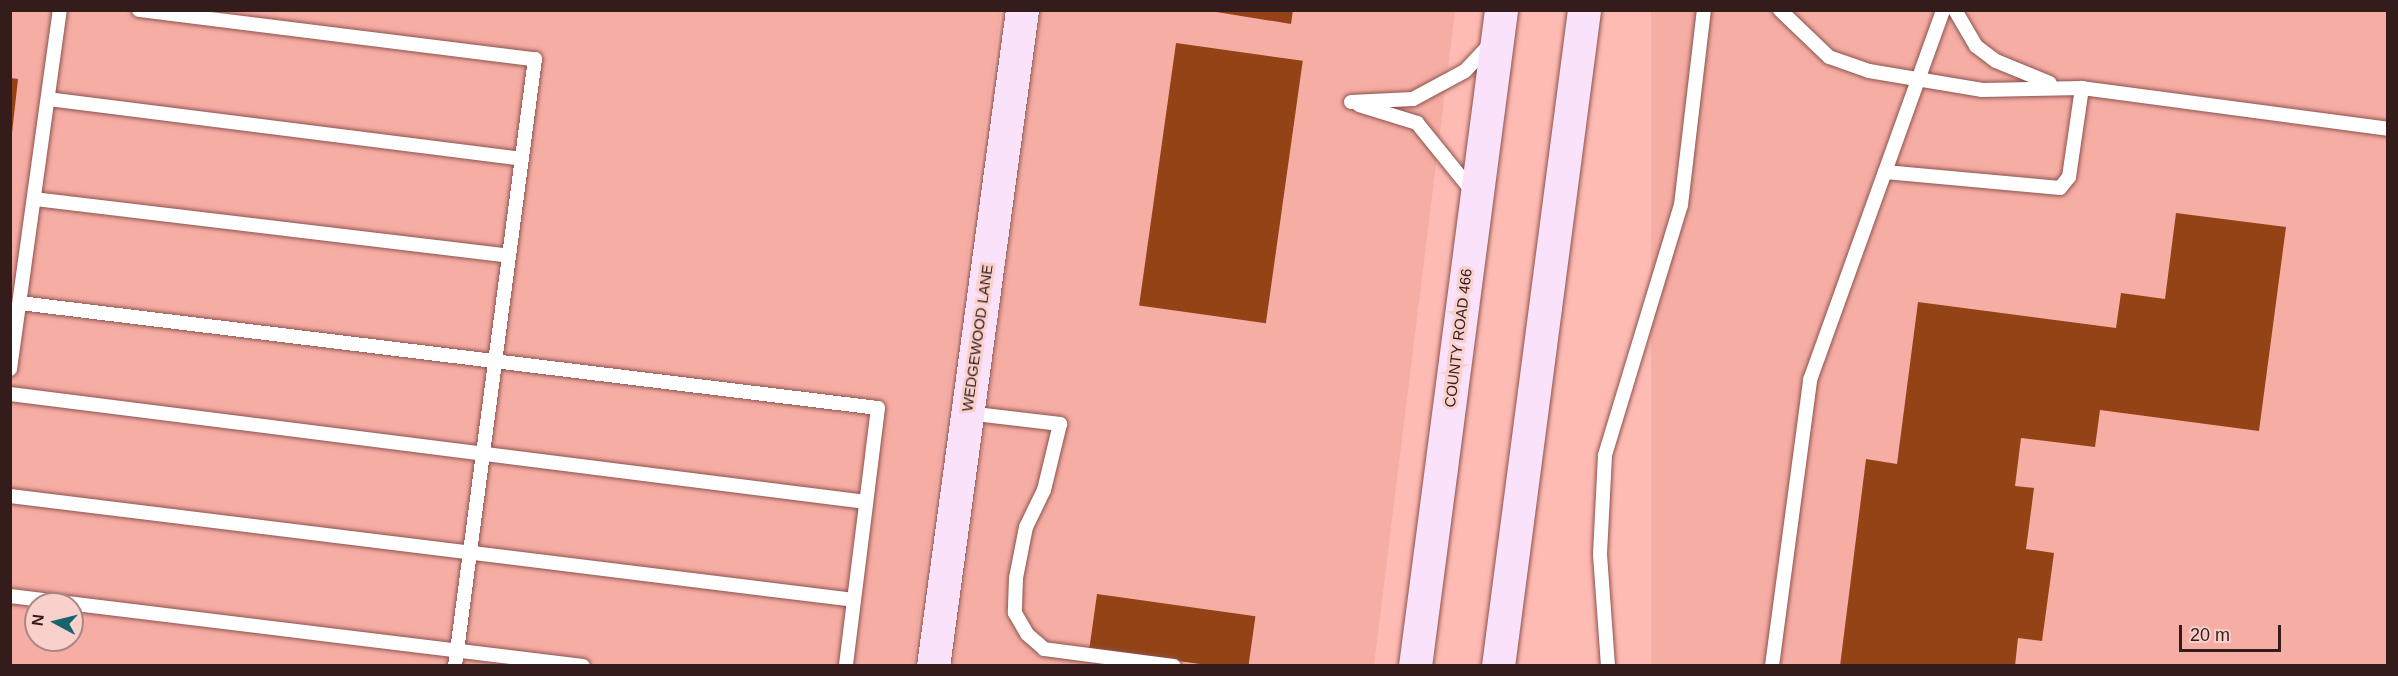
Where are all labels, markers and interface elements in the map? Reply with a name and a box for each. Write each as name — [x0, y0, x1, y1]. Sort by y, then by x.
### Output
street label: WEDGEWOOD LANE — [958, 263, 996, 413]
street label: COUNTY ROAD 466 — [1441, 267, 1475, 409]
north arrow — [24, 592, 84, 652]
text: N — [28, 613, 47, 627]
scale bar — [2182, 613, 2284, 651]
text: 20 m — [2190, 625, 2230, 645]

